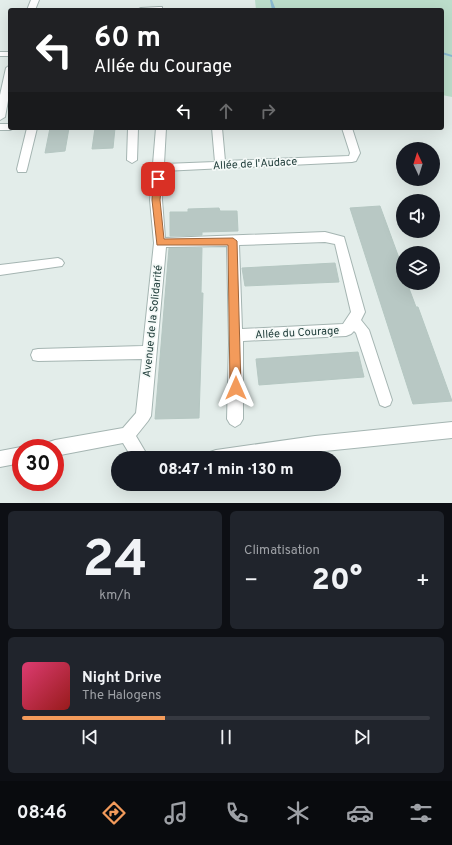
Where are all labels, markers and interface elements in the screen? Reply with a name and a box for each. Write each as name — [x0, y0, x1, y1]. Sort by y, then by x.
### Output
text: 60 m — [94, 21, 161, 57]
icon: left — [28, 24, 80, 76]
text: Allée du Courage — [94, 56, 232, 79]
icon: left — [173, 100, 195, 122]
icon: ahead — [215, 100, 237, 122]
icon: right — [257, 100, 279, 122]
north arrow — [396, 142, 440, 186]
map controls — [396, 142, 440, 290]
street label: Allée de l'Audace — [212, 155, 298, 173]
pin — [141, 162, 175, 196]
icon: arrive — [147, 168, 169, 190]
button: sound — [396, 194, 440, 238]
button: layers — [396, 246, 440, 290]
street label: Avenue de la Solidarité — [140, 264, 166, 378]
street label: Allée du Courage — [255, 324, 340, 342]
position arrow — [215, 367, 257, 409]
speed limit sign: 30 — [12, 439, 64, 491]
text: 08:47 · 1 min · 130 m — [158, 461, 294, 480]
text: 24 — [82, 529, 148, 595]
text: Climatisation — [244, 543, 320, 559]
text: 20° — [312, 563, 362, 600]
text: − — [244, 568, 258, 595]
text: + — [416, 568, 430, 595]
text: km/h — [99, 588, 131, 604]
text: Night Drive — [82, 669, 162, 688]
text: The Halogens — [82, 688, 161, 704]
icon: previous — [79, 726, 101, 748]
icon: pause — [215, 726, 237, 748]
icon: next — [351, 726, 373, 748]
icon: directions — [100, 799, 128, 827]
icon: music — [162, 799, 190, 827]
icon: phone — [223, 799, 251, 827]
icon: climate — [284, 799, 312, 827]
icon: car — [346, 799, 374, 827]
icon: filters — [407, 799, 435, 827]
text: 08:46 — [17, 802, 67, 825]

